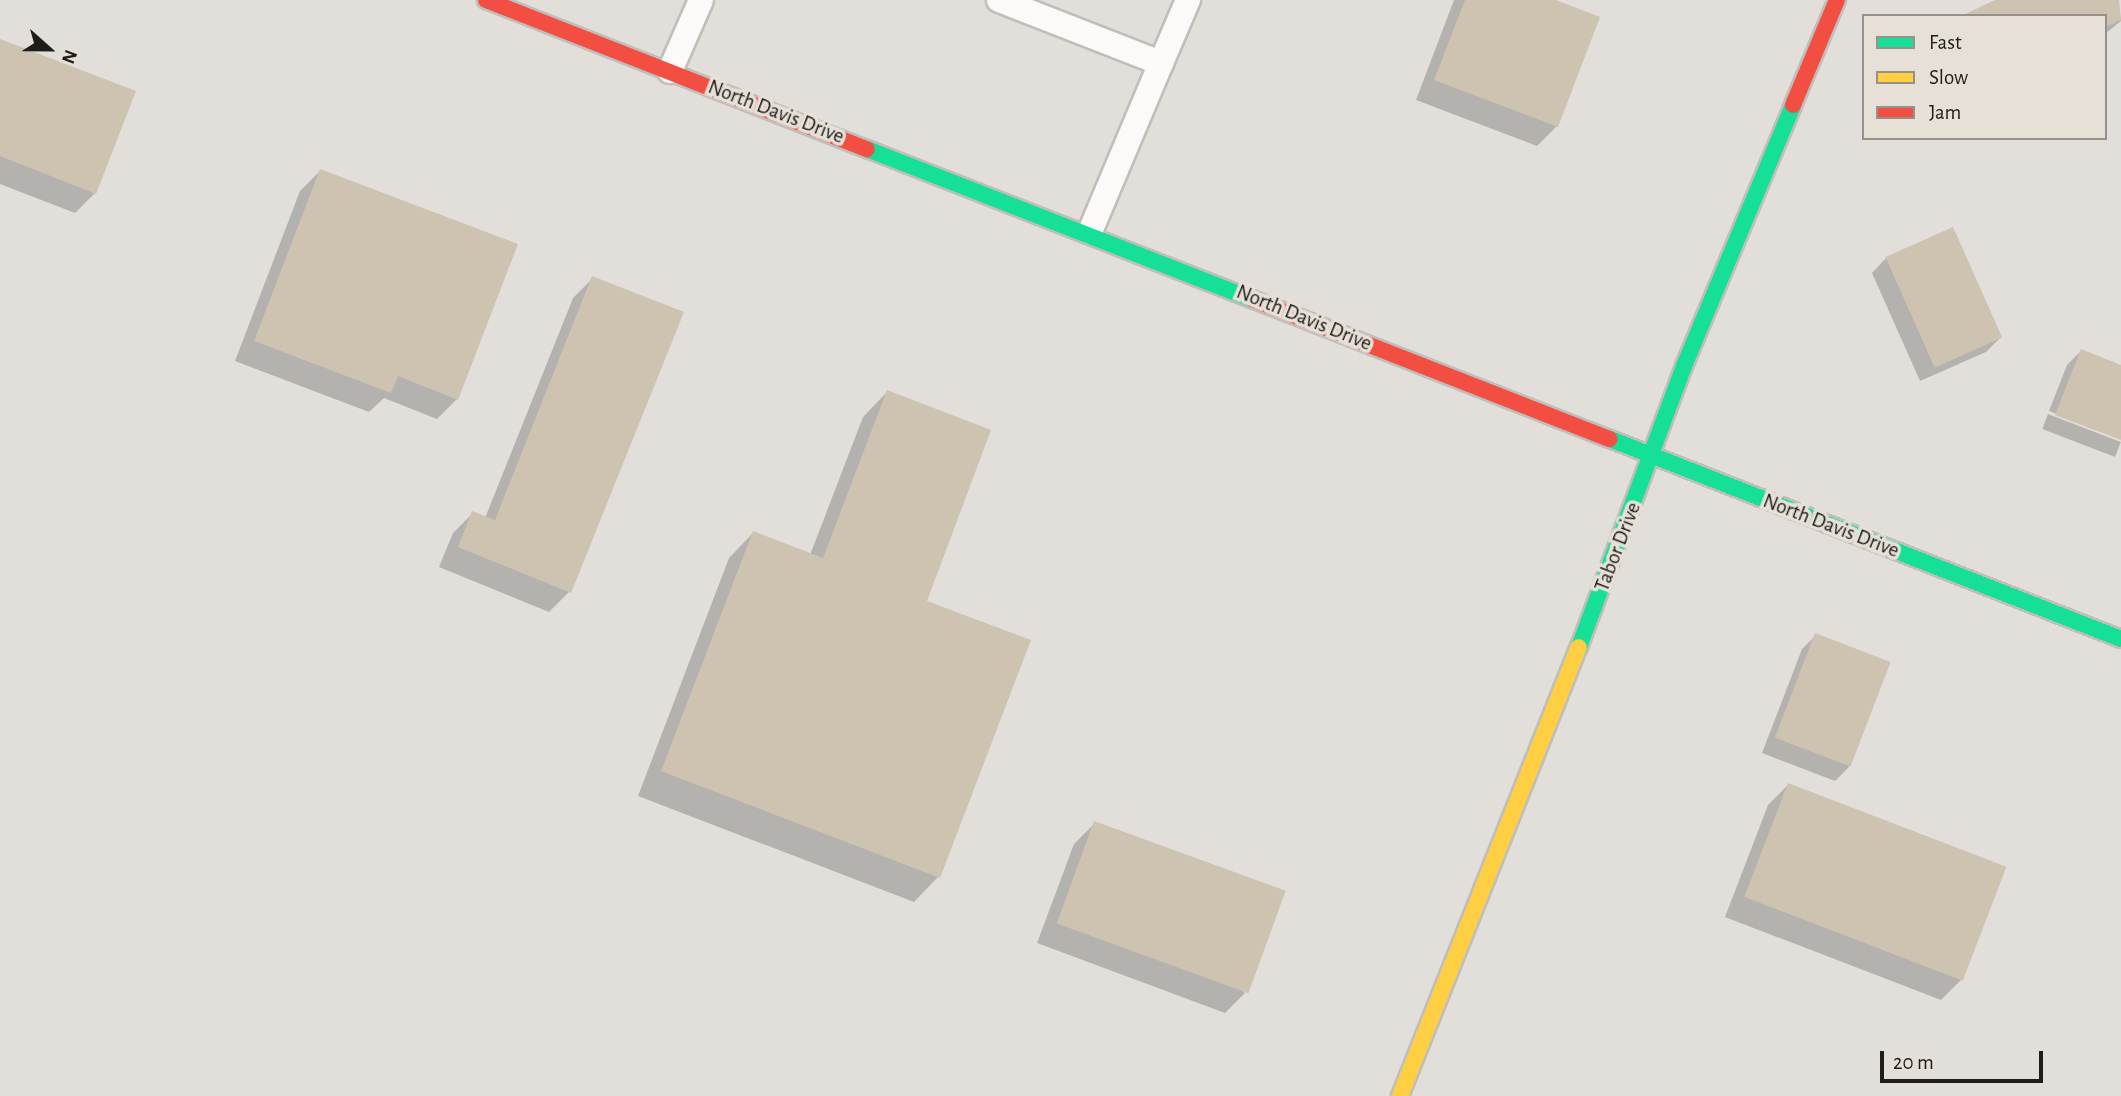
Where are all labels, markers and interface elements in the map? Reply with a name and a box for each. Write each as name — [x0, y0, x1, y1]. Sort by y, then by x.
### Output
north arrow — [14, 14, 84, 84]
legend — [1862, 14, 2107, 140]
text: Fast — [1929, 32, 1962, 53]
text: N — [58, 47, 80, 66]
text: Slow — [1929, 67, 1968, 88]
street label: North Davis Drive — [704, 74, 848, 150]
text: Jam — [1929, 102, 1961, 123]
street label: North Davis Drive — [1233, 279, 1375, 357]
street label: North Davis Drive — [1759, 488, 1903, 564]
street label: Tabor Drive — [1589, 499, 1647, 595]
scale bar — [1883, 1036, 2046, 1080]
text: 20 m — [1893, 1052, 1934, 1073]

